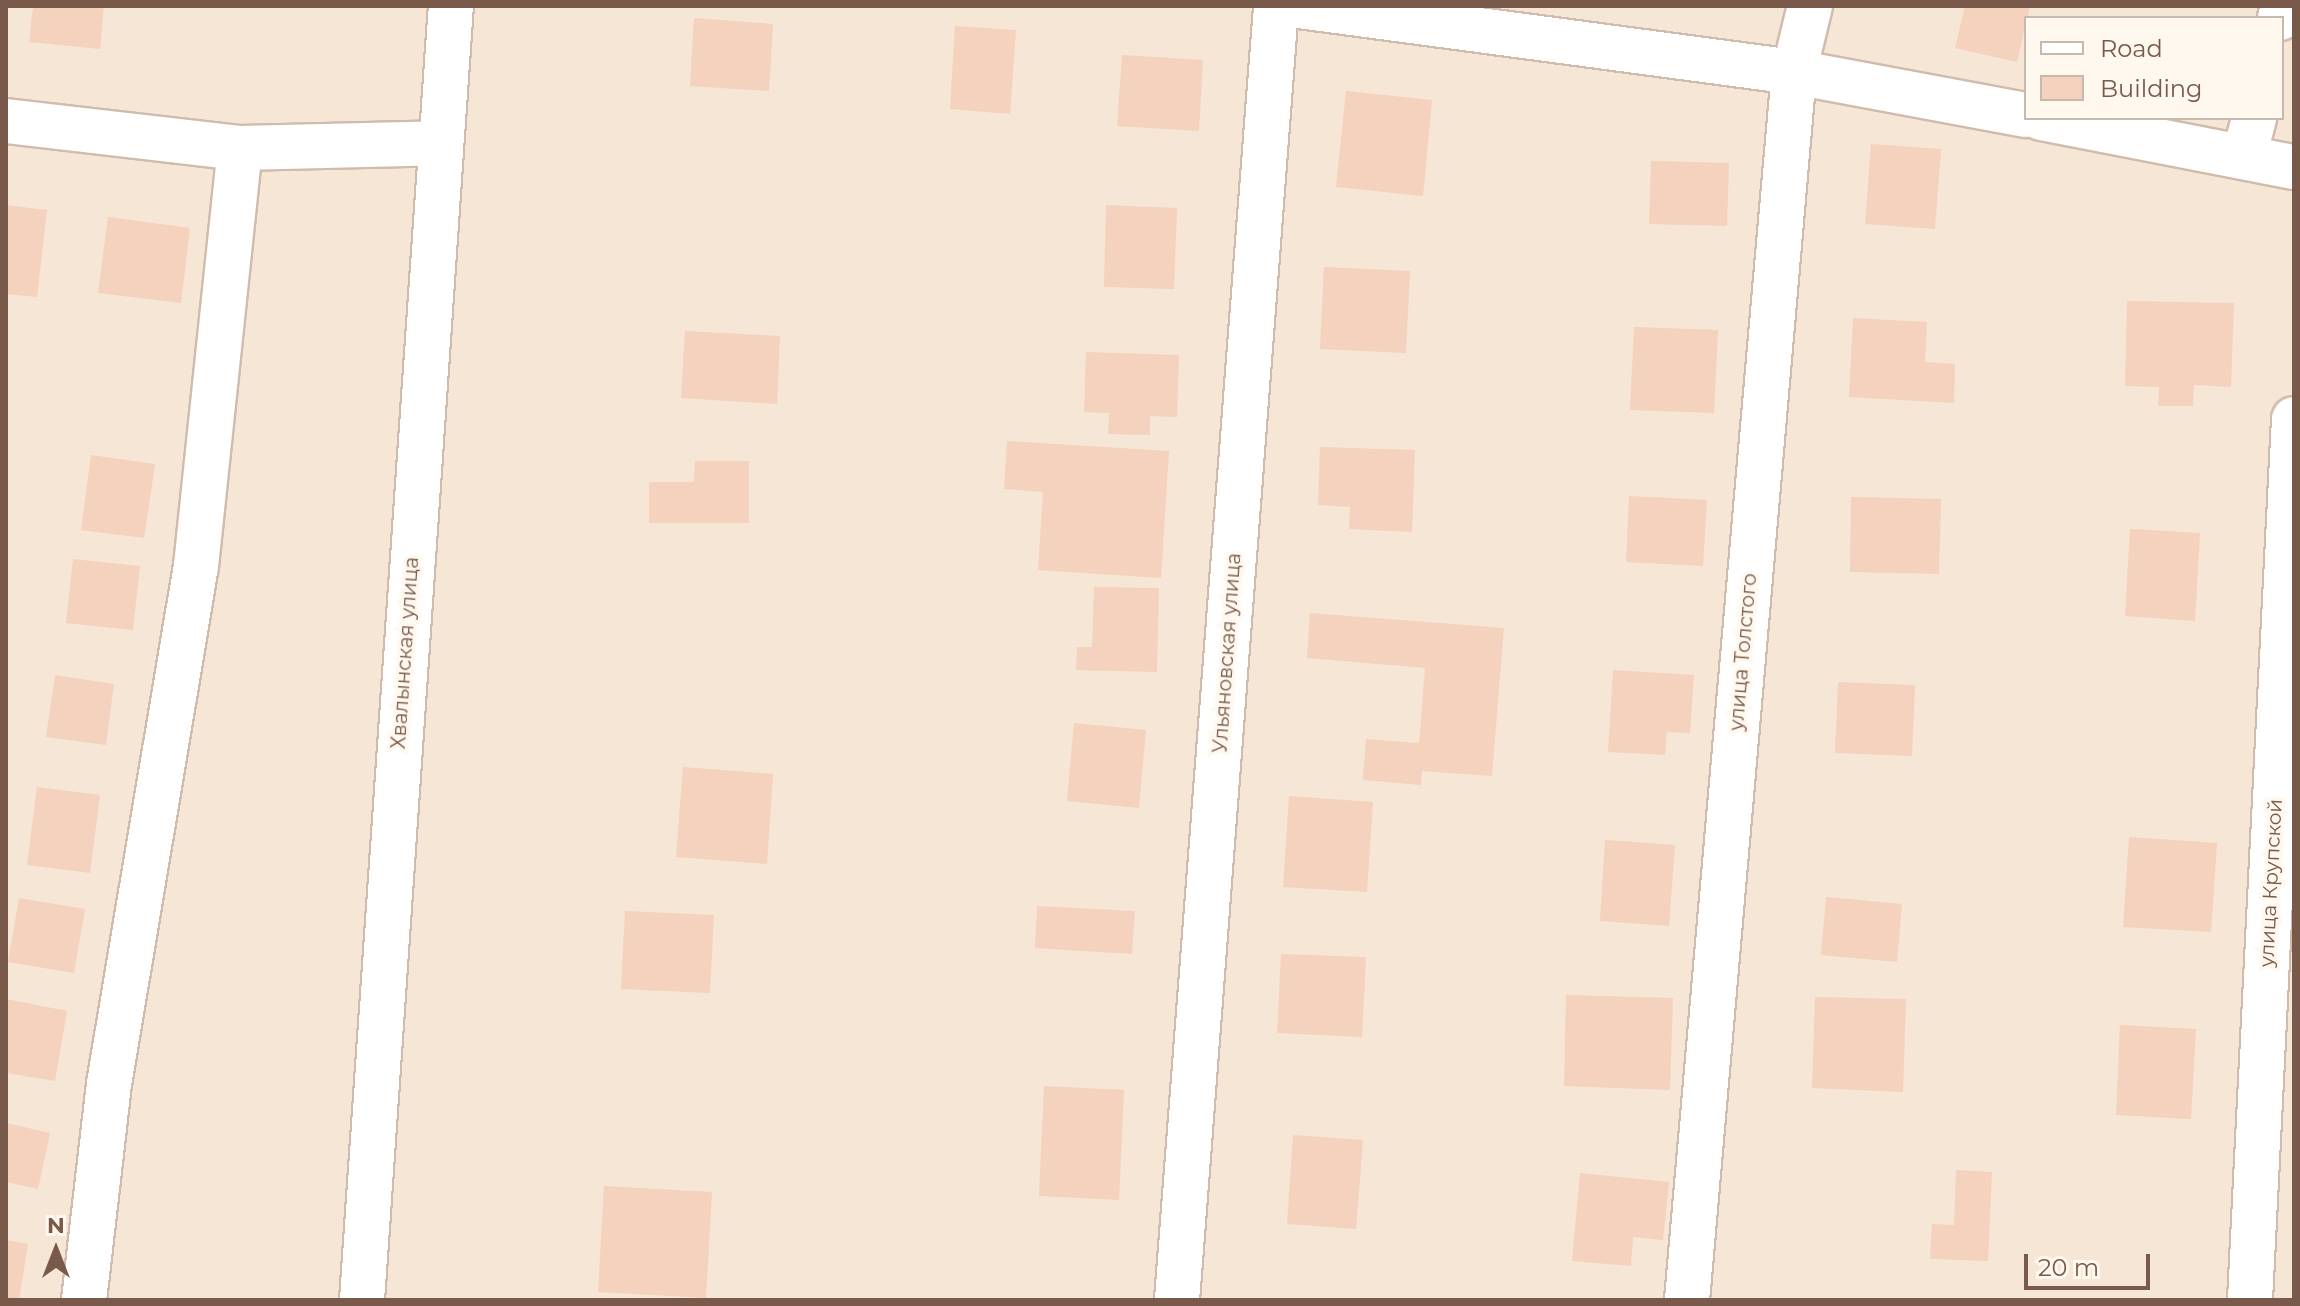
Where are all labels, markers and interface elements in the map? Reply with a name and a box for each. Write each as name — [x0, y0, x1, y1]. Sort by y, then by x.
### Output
legend — [2024, 16, 2284, 120]
text: Road — [2100, 34, 2163, 63]
text: Building — [2100, 74, 2203, 103]
street label: Ульяновская улица — [1208, 552, 1246, 754]
street label: Хвалынская улица — [386, 556, 424, 750]
street label: улица Толстого — [1724, 572, 1762, 732]
street label: улица Крупской — [2255, 798, 2287, 968]
north arrow — [16, 1210, 96, 1290]
text: N — [47, 1212, 65, 1239]
scale bar — [2028, 1238, 2154, 1288]
text: 20 m — [2038, 1253, 2099, 1282]

